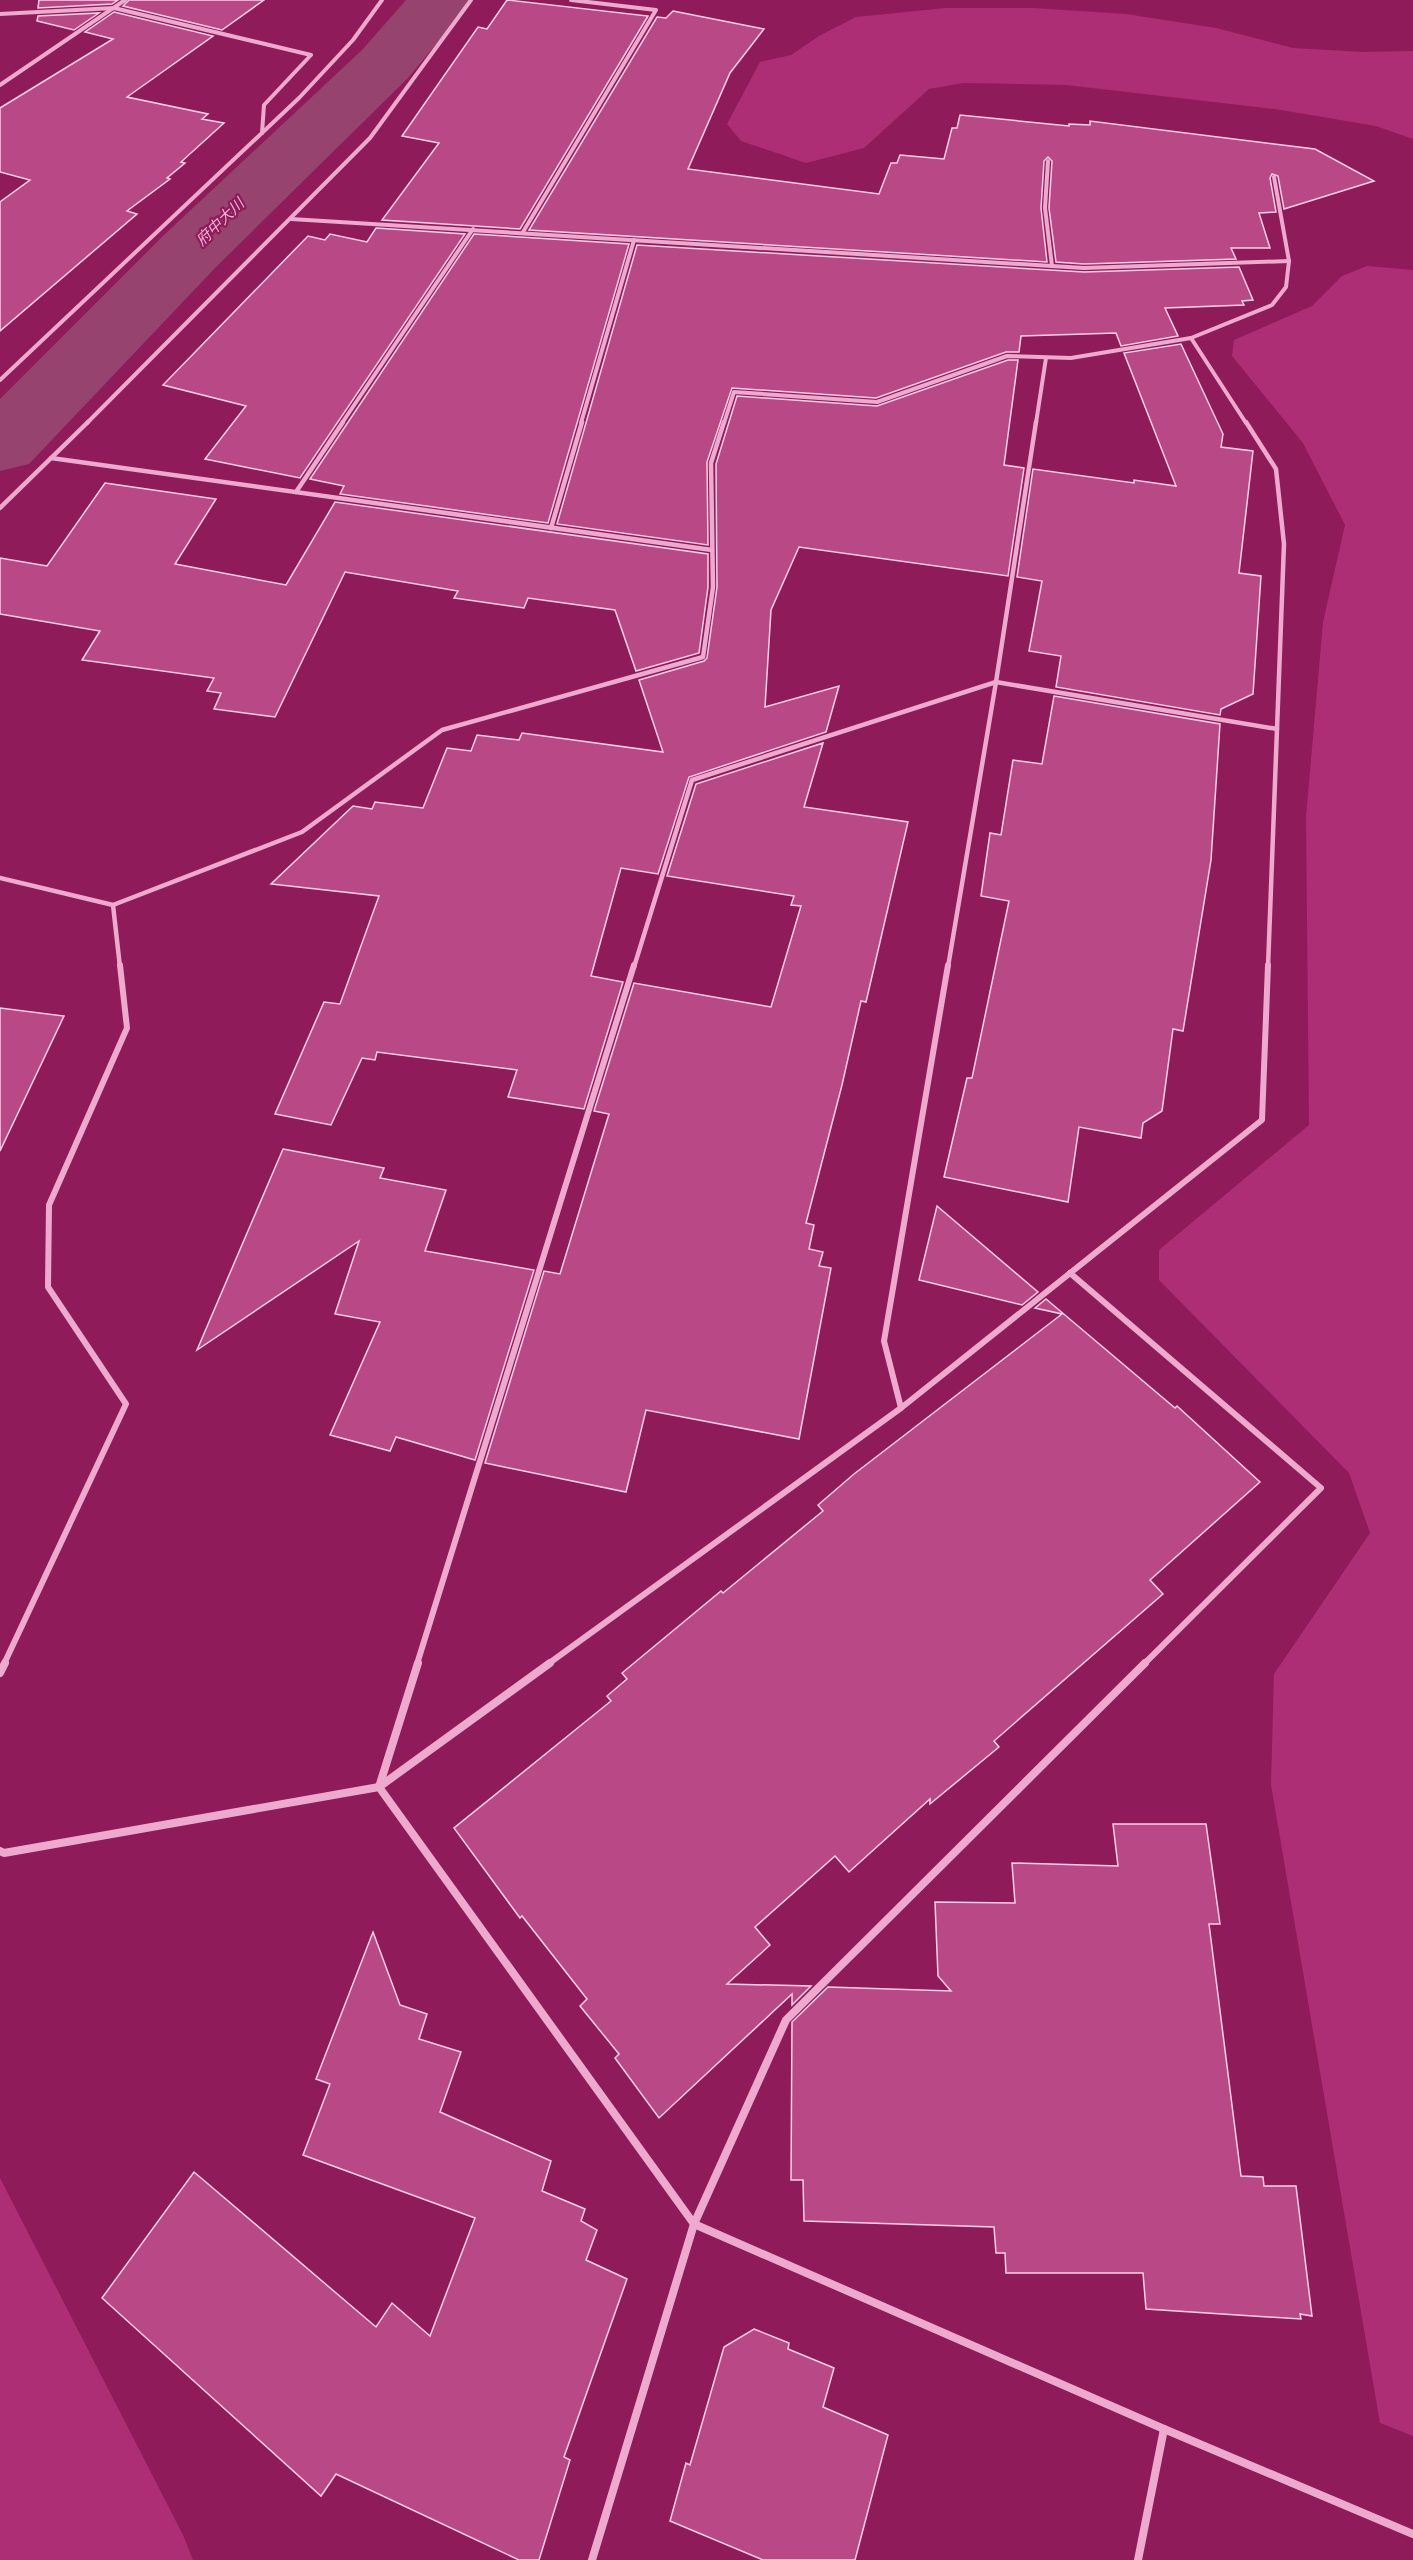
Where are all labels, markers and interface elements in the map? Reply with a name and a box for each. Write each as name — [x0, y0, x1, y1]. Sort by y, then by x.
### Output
water label: 府中大川 — [192, 193, 249, 249]

